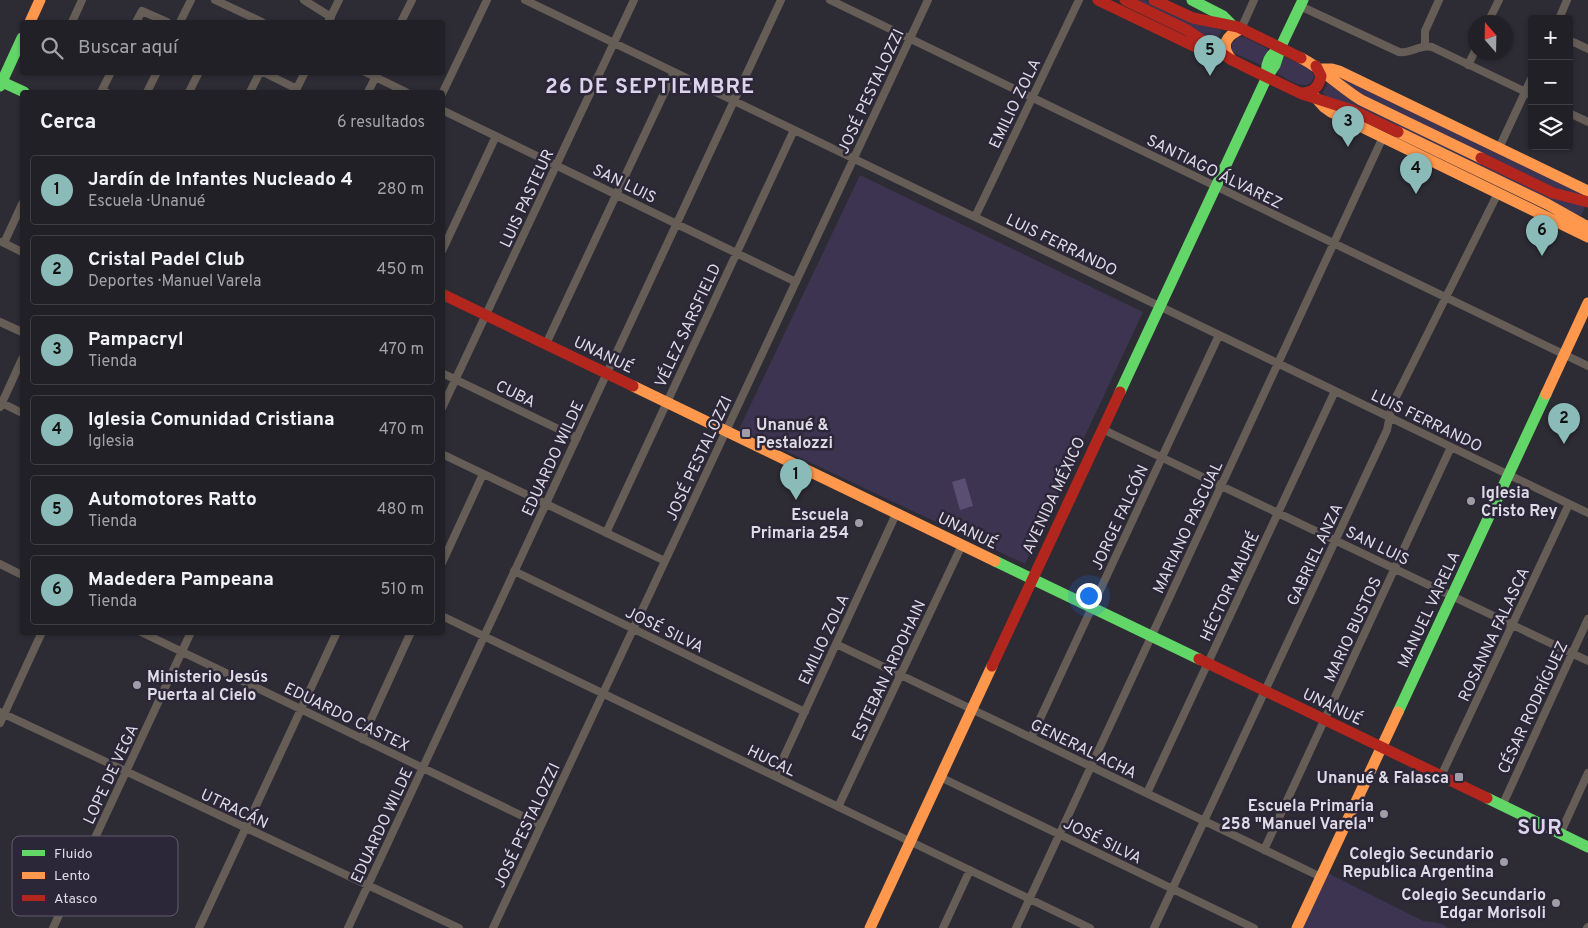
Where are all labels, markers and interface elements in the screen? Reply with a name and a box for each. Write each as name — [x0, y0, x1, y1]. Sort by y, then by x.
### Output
north arrow — [1468, 15, 1513, 60]
map controls — [1528, 15, 1573, 150]
button: + — [1528, 15, 1573, 60]
search box — [20, 20, 445, 75]
street label: JOSÉ PESTALOZZI — [832, 25, 910, 158]
icon: search — [38, 34, 66, 62]
pin: 5 — [1194, 35, 1226, 76]
text: Buscar aquí — [78, 36, 178, 60]
street label: EMILIO ZOLA — [985, 55, 1046, 152]
button: − — [1528, 60, 1573, 105]
district label: 26 DE SEPTIEMBRE — [545, 74, 755, 101]
button: layers — [1528, 105, 1573, 150]
pin: 3 — [1332, 106, 1364, 147]
text: Cerca — [40, 109, 96, 136]
text: 6 resultados — [337, 113, 425, 133]
street label: SANTIAGO ÁLVAREZ — [1143, 129, 1286, 214]
street label: LUIS PASTEUR — [496, 146, 559, 251]
pin: 4 — [1400, 153, 1432, 194]
street label: SAN LUIS — [589, 161, 659, 209]
text: Jardín de Infantes Nucleado 4 — [88, 168, 353, 192]
text: 1 — [54, 180, 60, 200]
text: 280 m — [377, 180, 424, 200]
text: Escuela · Unanué — [88, 192, 205, 212]
street label: LUIS FERRANDO — [1002, 210, 1120, 281]
pin: 6 — [1526, 215, 1558, 256]
text: Cristal Padel Club — [88, 248, 245, 272]
text: 2 — [52, 260, 62, 280]
text: 450 m — [377, 260, 424, 280]
street label: VÉLEZ SARSFIELD — [649, 260, 726, 391]
text: Deportes · Manuel Varela — [88, 272, 261, 292]
text: Pampacryl — [88, 328, 184, 352]
street label: UNANUÉ — [570, 331, 637, 379]
text: 3 — [52, 340, 62, 360]
text: 470 m — [379, 340, 424, 360]
text: Tienda — [88, 352, 137, 372]
street label: CUBA — [492, 377, 539, 413]
street label: LUIS FERRANDO — [1367, 386, 1485, 457]
street label: JOSÉ PESTALOZZI — [660, 392, 738, 525]
street label: EDUARDO WILDE — [518, 398, 589, 520]
pin: 2 — [1548, 403, 1580, 444]
text: Iglesia Comunidad Cristiana — [88, 408, 335, 432]
place label: Unanué & Pestalozzi — [756, 416, 833, 454]
text: 4 — [52, 420, 62, 440]
text: 470 m — [379, 420, 424, 440]
marker: Unanué & Pestalozzi — [740, 427, 752, 439]
text: Iglesia — [88, 432, 134, 452]
street label: AVENIDA MÉXICO — [1017, 433, 1091, 558]
street label: MARIANO PASCUAL — [1149, 458, 1228, 597]
pin: 1 — [780, 459, 812, 500]
street label: JORGE FALCÓN — [1086, 461, 1154, 574]
place label: Iglesia Cristo Rey — [1481, 484, 1557, 522]
text: Automotores Ratto — [88, 488, 257, 512]
marker: Iglesia Cristo Rey — [1465, 495, 1477, 507]
text: 5 — [52, 500, 62, 520]
text: 480 m — [377, 500, 424, 520]
street label: GABRIEL ANZA — [1283, 500, 1348, 609]
place label: Escuela Primaria 254 — [750, 506, 849, 544]
street label: UNANUÉ — [934, 507, 1001, 555]
text: Tienda — [88, 512, 137, 532]
marker: Escuela Primaria 254 — [853, 517, 865, 529]
street label: SAN LUIS — [1342, 523, 1412, 571]
street label: HÉCTOR MAURÉ — [1195, 528, 1265, 645]
street label: MANUEL VARELA — [1394, 548, 1466, 671]
street label: ROSANNA FALASCA — [1455, 564, 1535, 705]
text: Madedera Pampeana — [88, 568, 274, 592]
street label: MARIO BUSTOS — [1321, 574, 1387, 686]
text: 6 — [52, 580, 62, 600]
text: 510 m — [381, 580, 424, 600]
your location — [1076, 583, 1102, 609]
street label: EMILIO ZOLA — [795, 591, 855, 688]
text: Tienda — [88, 592, 137, 612]
street label: ESTEBAN ARDOHAIN — [848, 597, 931, 745]
street label: JOSÉ SILVA — [622, 601, 708, 658]
street label: CÉSAR RODRÍGUEZ — [1493, 638, 1573, 777]
place label: Ministerio Jesús Puerta al Cielo — [147, 668, 268, 706]
marker: Ministerio Jesús Puerta al Cielo — [131, 679, 143, 691]
street label: EDUARDO CASTEX — [280, 679, 412, 757]
street label: UNANUÉ — [1299, 683, 1366, 731]
street label: GENERAL ACHA — [1027, 715, 1140, 784]
street label: LOPE DE VEGA — [80, 721, 144, 828]
street label: HUCAL — [743, 741, 799, 782]
street label: JOSÉ PESTALOZZI — [488, 759, 566, 892]
street label: EDUARDO WILDE — [347, 765, 418, 887]
place label: Unanué & Falasca — [1317, 769, 1449, 789]
marker: Unanué & Falasca — [1453, 771, 1465, 783]
street label: UTRACÁN — [197, 784, 272, 834]
place label: Escuela Primaria 258 "Manuel Varela" — [1221, 797, 1374, 835]
marker: Escuela Primaria 258 "Manuel Varela" — [1378, 808, 1390, 820]
street label: JOSÉ SILVA — [1060, 812, 1146, 869]
district label: SUR — [1517, 815, 1563, 842]
legend — [12, 836, 178, 916]
place label: Colegio Secundario Republica Argentina — [1343, 845, 1494, 883]
text: Fluido — [54, 846, 93, 863]
marker: Colegio Secundario Republica Argentina — [1498, 856, 1510, 868]
text: Lento — [54, 868, 90, 885]
place label: Colegio Secundario Edgar Morisoli — [1401, 886, 1546, 924]
text: Atasco — [54, 891, 97, 908]
marker: Colegio Secundario Edgar Morisoli — [1550, 897, 1562, 909]

